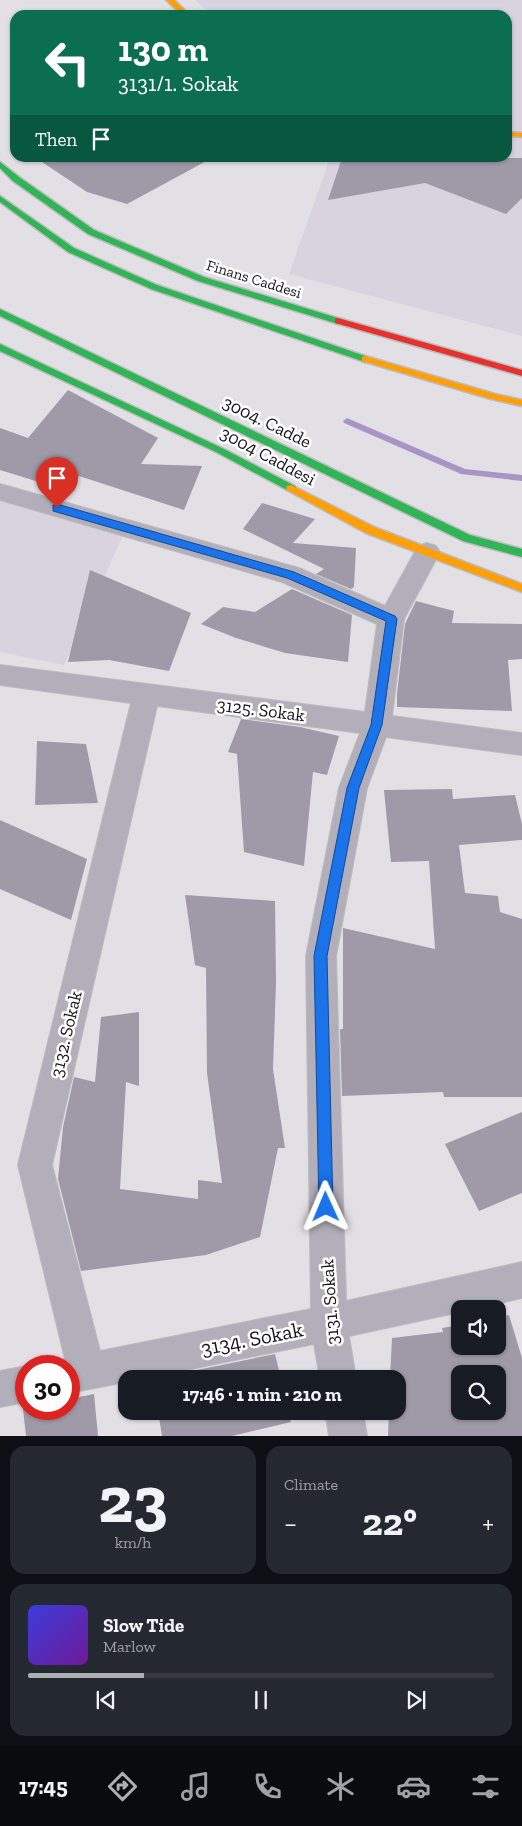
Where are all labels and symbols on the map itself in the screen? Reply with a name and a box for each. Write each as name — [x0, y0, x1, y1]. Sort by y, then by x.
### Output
street label: Finans Caddesi — [204, 256, 304, 302]
street label: 3004. Cadde — [219, 391, 315, 453]
street label: 3004 Caddesi — [217, 422, 319, 490]
pin — [36, 457, 78, 508]
street label: 3125. Sokak — [216, 694, 307, 726]
street label: 3132. Sokak — [45, 988, 87, 1079]
position arrow — [299, 1180, 351, 1232]
street label: 3131. Sokak — [316, 1258, 344, 1345]
street label: 3134. Sokak — [199, 1316, 305, 1361]
speed limit sign: 30 — [15, 1355, 80, 1420]

